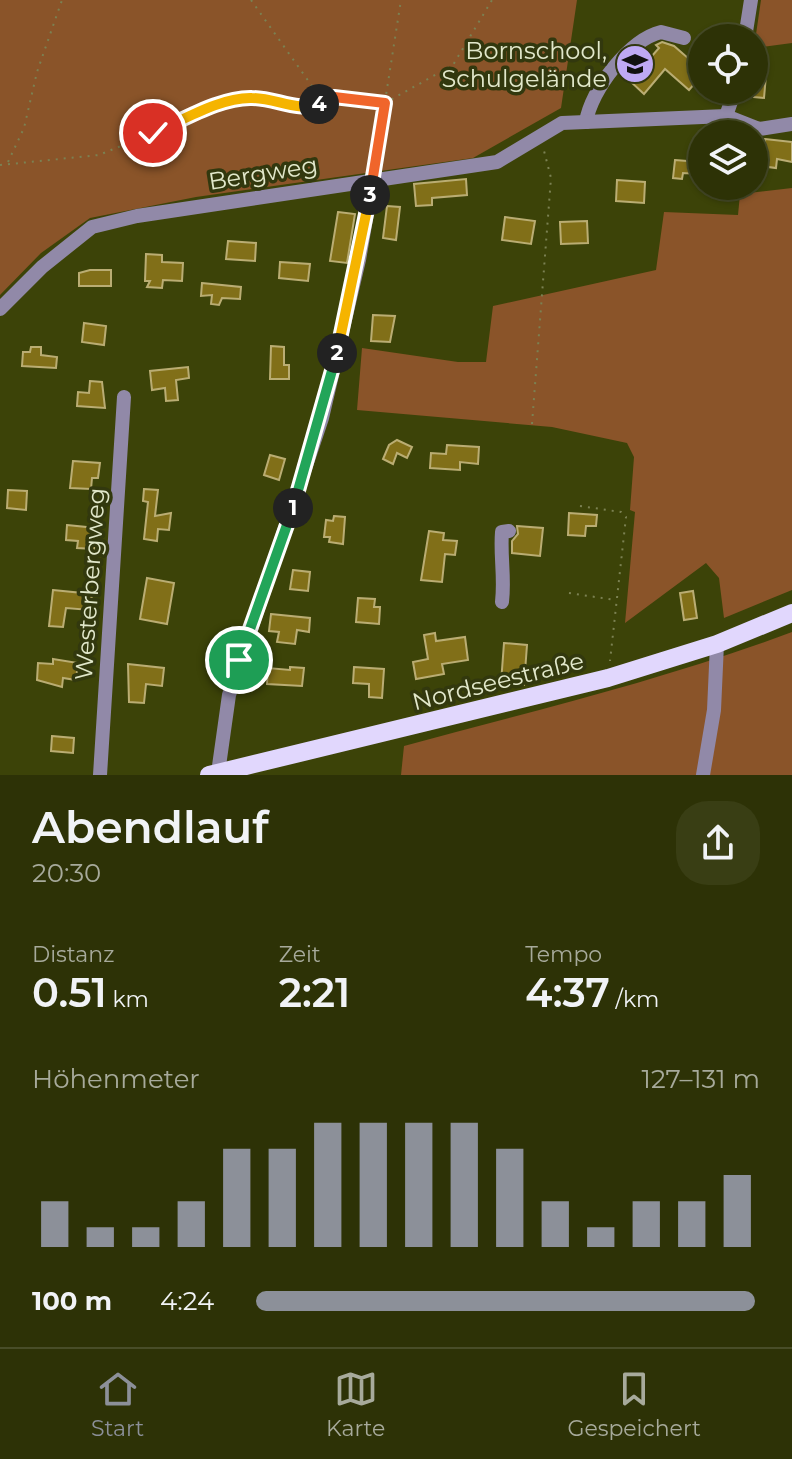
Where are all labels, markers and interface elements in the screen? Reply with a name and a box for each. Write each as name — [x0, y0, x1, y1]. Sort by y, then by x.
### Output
map controls — [688, 24, 768, 200]
button: locate — [688, 24, 768, 104]
place label: Bornschool, Schulgelände — [442, 36, 607, 93]
school or university icon: Bornschool, Schulgelände — [614, 43, 656, 85]
pin: 4 — [299, 84, 339, 124]
text: 4 — [311, 90, 327, 117]
pin — [119, 99, 187, 167]
icon: check — [131, 111, 175, 155]
button: layers — [688, 120, 768, 200]
street label: Bergweg — [206, 150, 320, 196]
pin: 3 — [350, 175, 390, 215]
text: 3 — [363, 181, 377, 208]
pin: 2 — [317, 333, 357, 373]
text: 2 — [331, 339, 343, 366]
street label: Westerbergweg — [69, 487, 111, 681]
pin: 1 — [273, 488, 313, 528]
text: 1 — [289, 494, 297, 521]
pin — [205, 626, 273, 694]
icon: arrive — [217, 638, 261, 682]
street label: Nordseestraße — [409, 646, 587, 716]
text: Abendlauf — [32, 800, 269, 854]
button: share — [676, 801, 760, 885]
text: 20:30 — [32, 857, 101, 889]
text: Distanz — [32, 941, 114, 968]
text: Zeit — [279, 941, 321, 968]
text: Tempo — [525, 941, 602, 968]
text: 0.51 — [32, 968, 107, 1017]
text: 2:21 — [279, 968, 350, 1017]
text: 4:37 — [525, 968, 610, 1017]
text: km — [107, 986, 149, 1013]
text: /km — [610, 986, 659, 1013]
text: Höhenmeter — [32, 1063, 200, 1095]
text: 127–131 m — [642, 1063, 760, 1095]
text: 100 m — [32, 1285, 112, 1317]
text: 4:24 — [160, 1285, 214, 1317]
tab: Start — [91, 1367, 144, 1442]
tab: Karte — [326, 1367, 385, 1442]
tab: Gespeichert — [567, 1367, 701, 1442]

